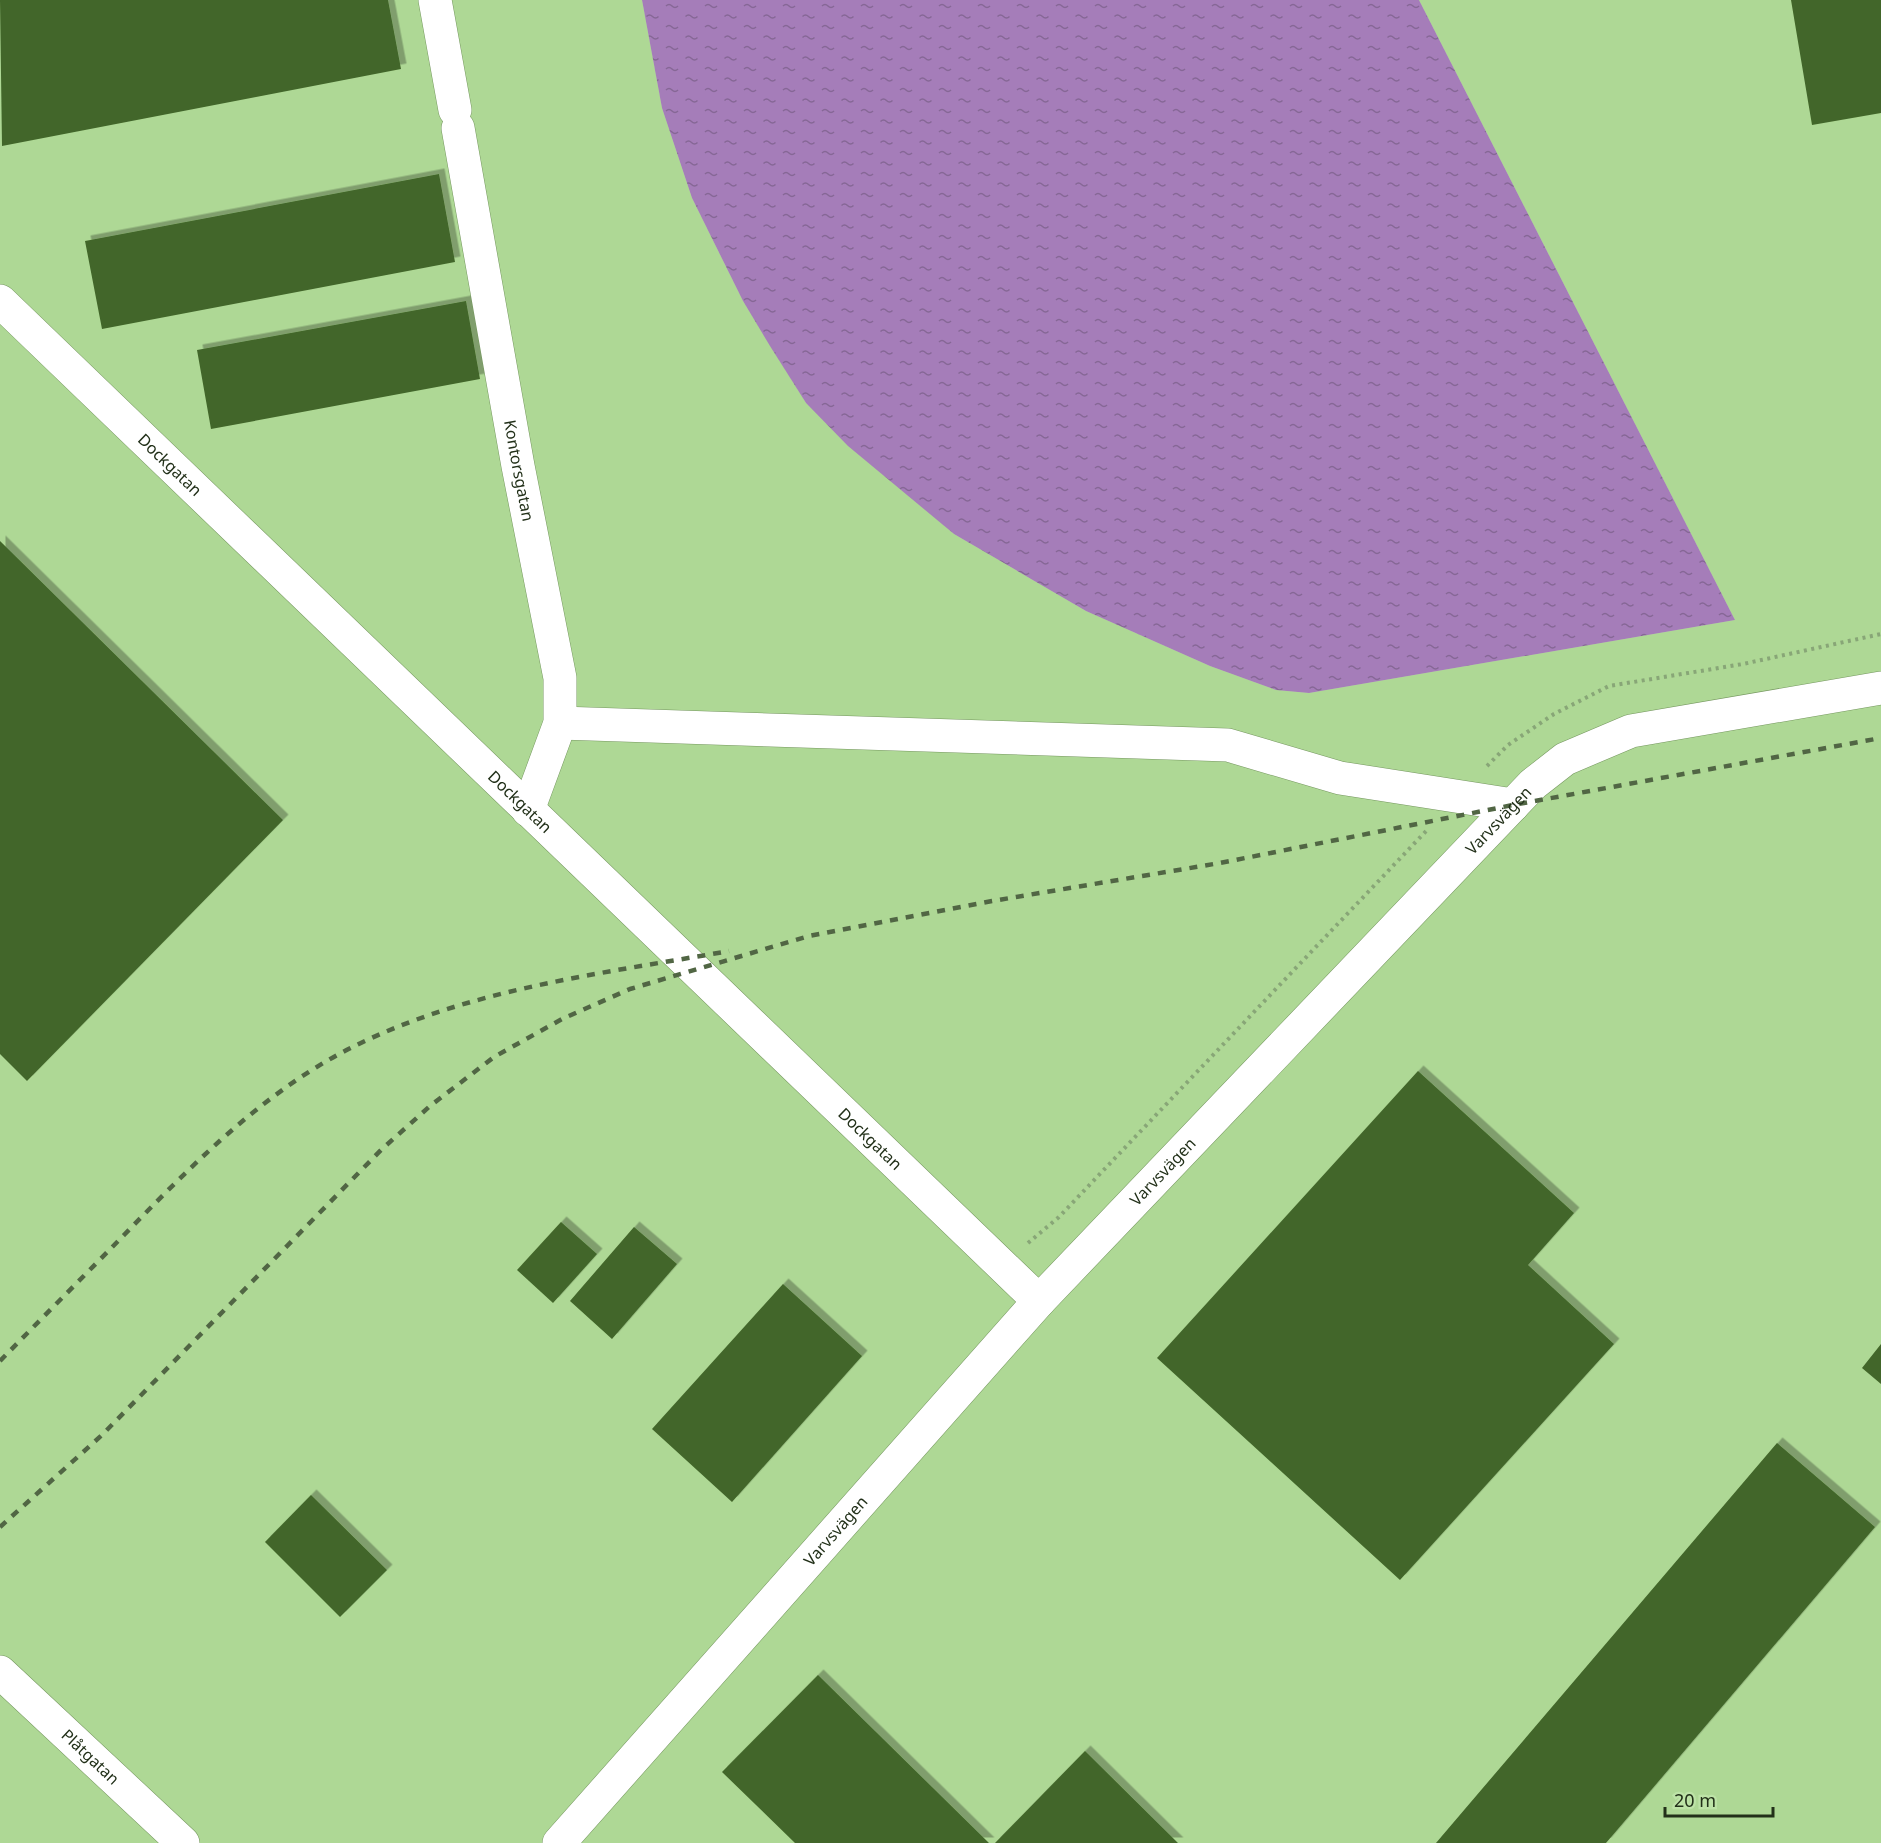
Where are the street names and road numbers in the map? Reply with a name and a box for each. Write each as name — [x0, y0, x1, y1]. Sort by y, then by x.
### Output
street label: Kontorsgatan — [499, 418, 540, 523]
street label: Dockgatan — [133, 429, 207, 501]
street label: Dockgatan — [483, 766, 557, 838]
street label: Varvsvägen — [1461, 781, 1536, 859]
street label: Dockgatan — [834, 1103, 907, 1175]
street label: Varvsvägen — [1125, 1133, 1201, 1210]
street label: Varvsvägen — [799, 1491, 872, 1571]
street label: Plåtgatan — [57, 1724, 124, 1789]

